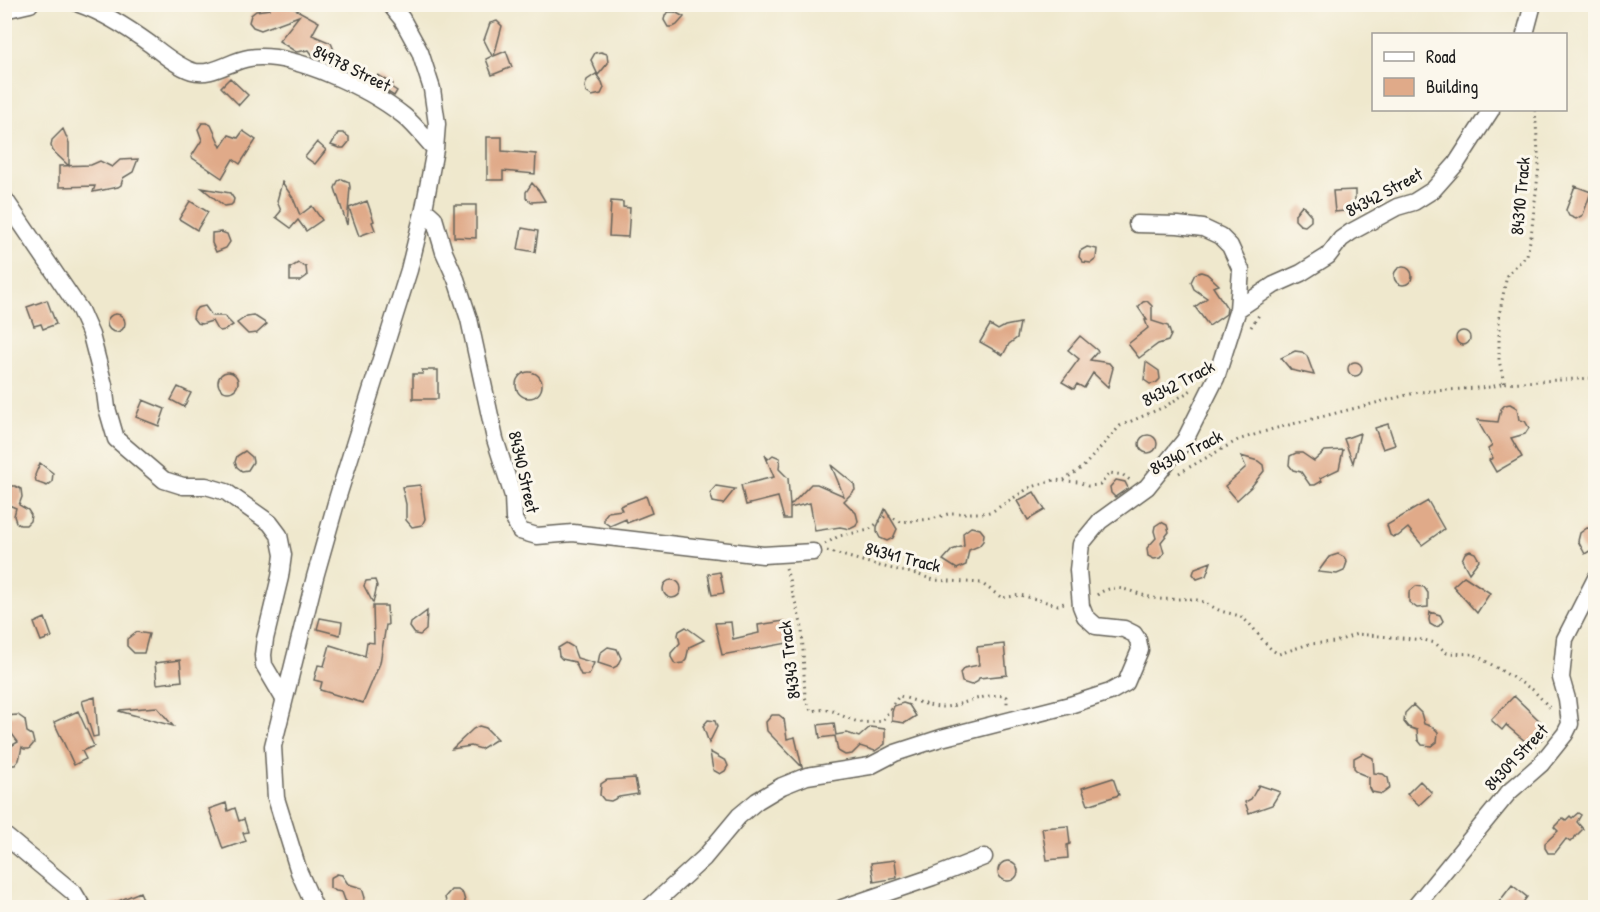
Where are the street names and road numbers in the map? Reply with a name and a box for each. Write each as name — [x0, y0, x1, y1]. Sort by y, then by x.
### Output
street label: 84978 Street — [309, 38, 396, 98]
street label: 84310 Track — [1504, 155, 1536, 236]
street label: 84342 Street — [1341, 161, 1428, 223]
street label: 84342 Track — [1137, 353, 1219, 413]
street label: 84340 Track — [1145, 423, 1227, 481]
street label: 84340 Street — [502, 429, 546, 516]
street label: 84341 Track — [863, 536, 944, 579]
street label: 84343 Track — [772, 619, 806, 700]
street label: 84309 Street — [1478, 717, 1554, 796]

